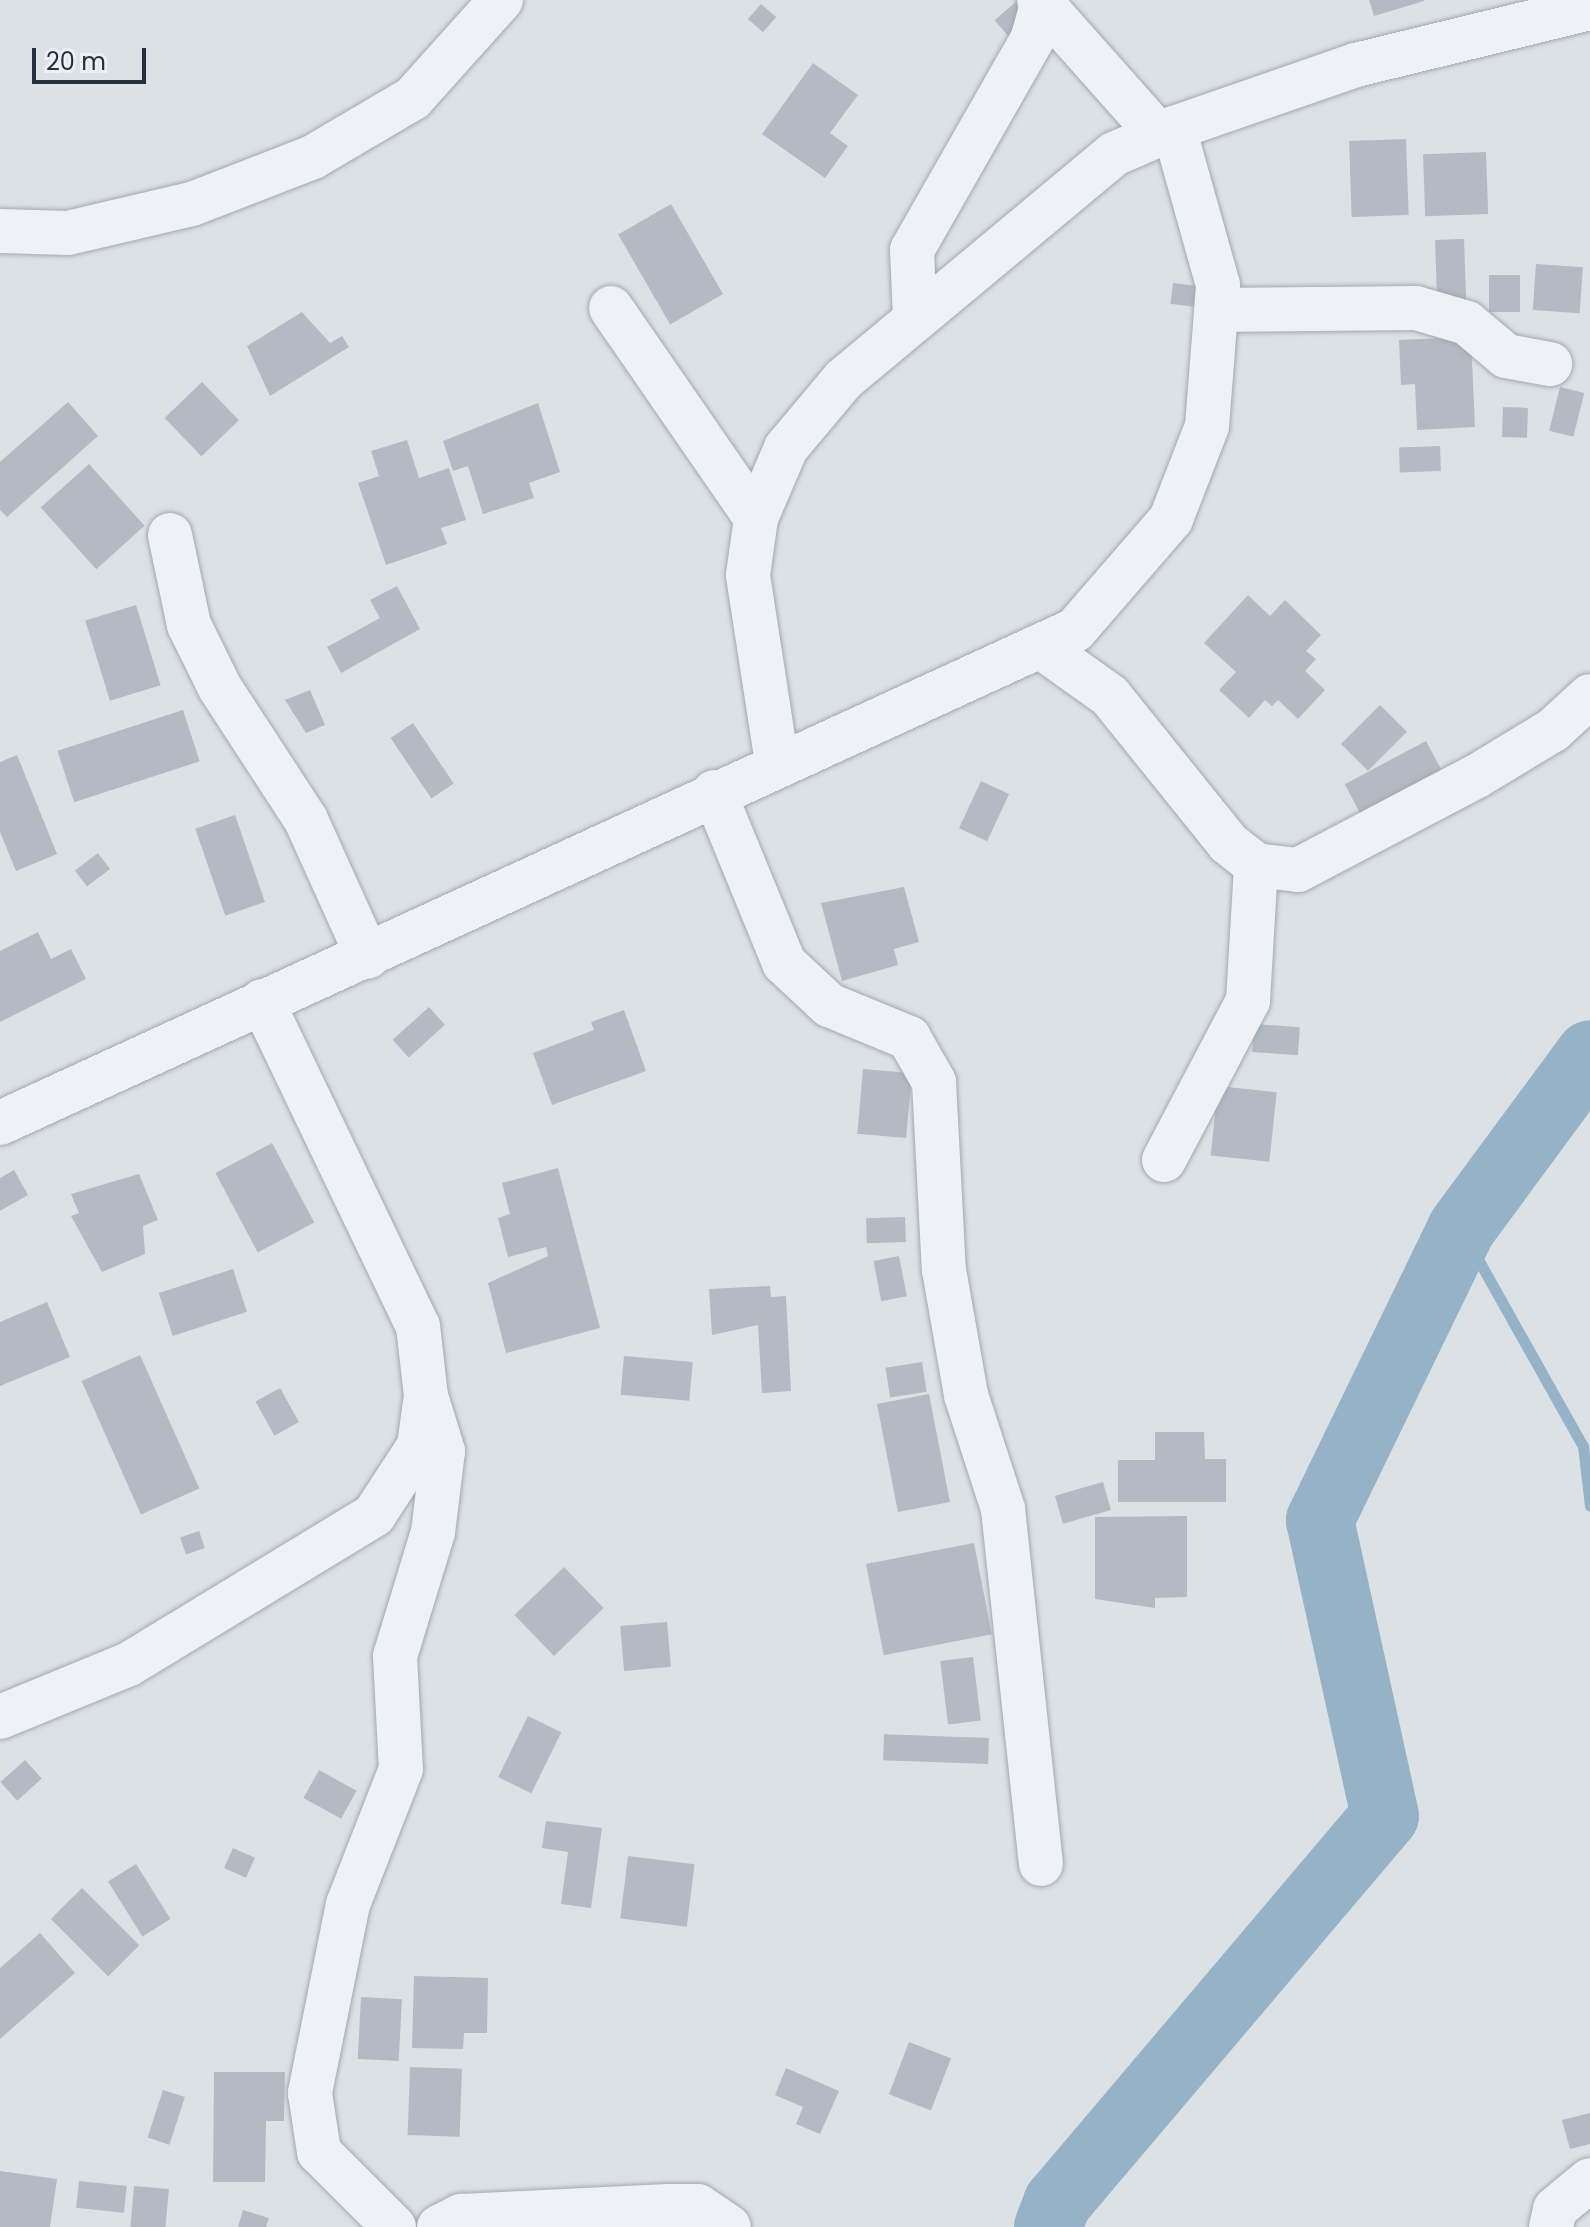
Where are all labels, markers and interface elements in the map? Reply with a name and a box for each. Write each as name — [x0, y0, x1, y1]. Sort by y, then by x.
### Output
scale bar — [36, 32, 150, 82]
text: 20 m — [46, 45, 106, 78]

